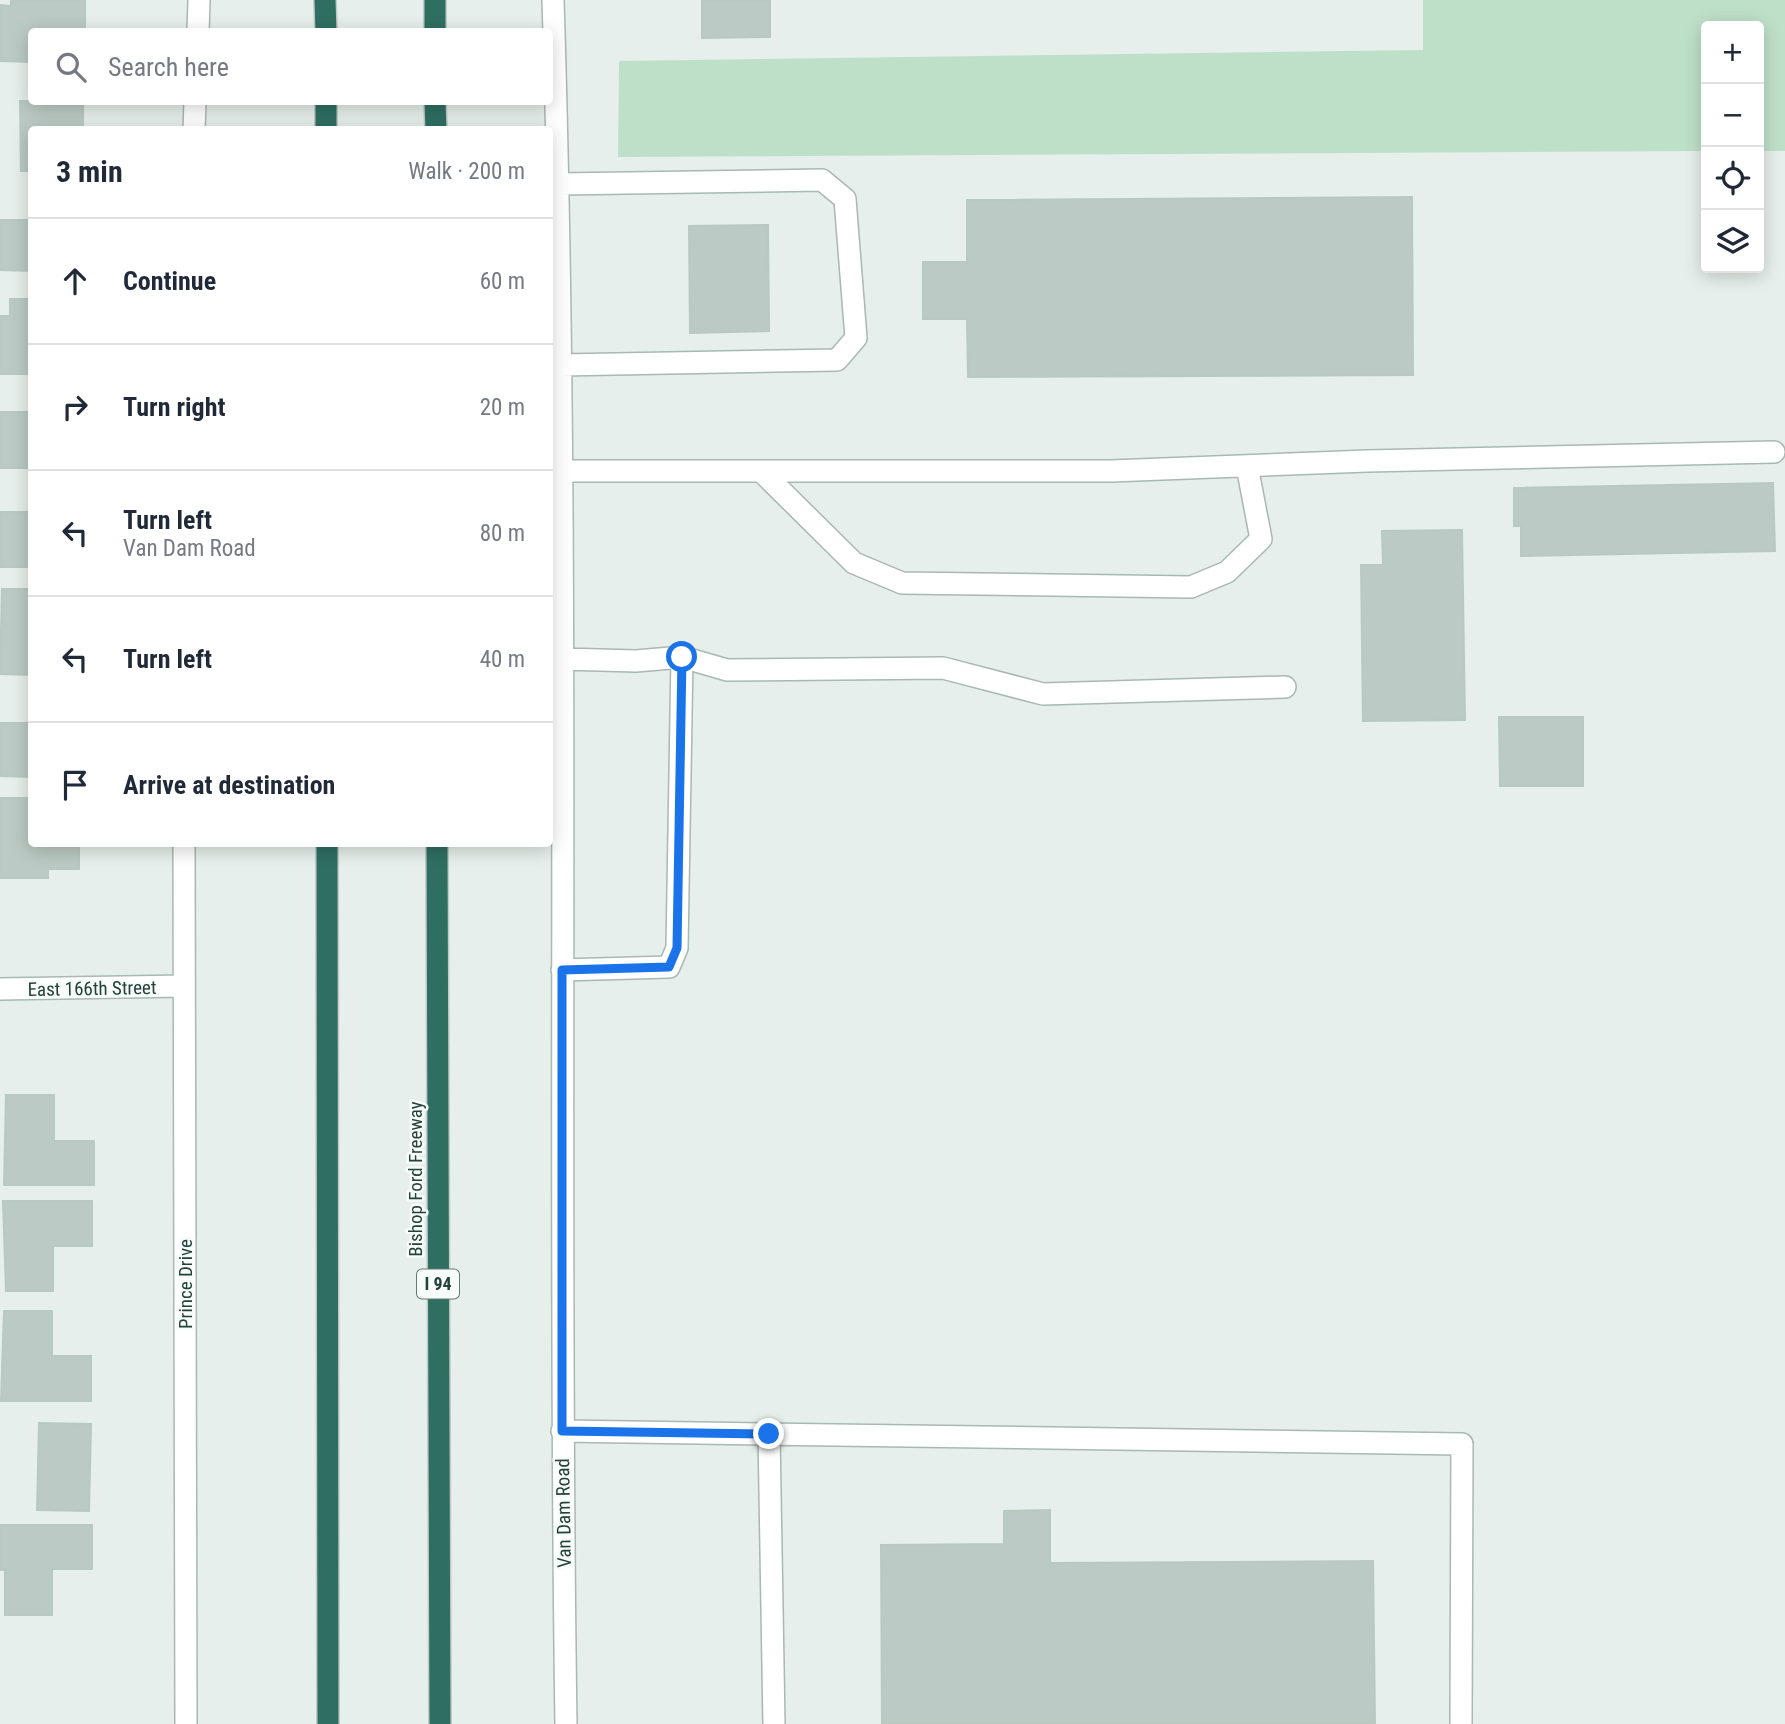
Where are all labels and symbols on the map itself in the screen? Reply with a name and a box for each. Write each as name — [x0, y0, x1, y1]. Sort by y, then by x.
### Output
route start — [666, 641, 697, 672]
street label: East 166th Street — [27, 976, 157, 1001]
street label: Bishop Ford Freeway — [404, 1101, 427, 1257]
street label: Prince Drive — [174, 1239, 197, 1329]
road number: I 94 — [417, 1269, 459, 1298]
route end — [753, 1418, 784, 1449]
street label: Van Dam Road — [551, 1458, 576, 1568]

